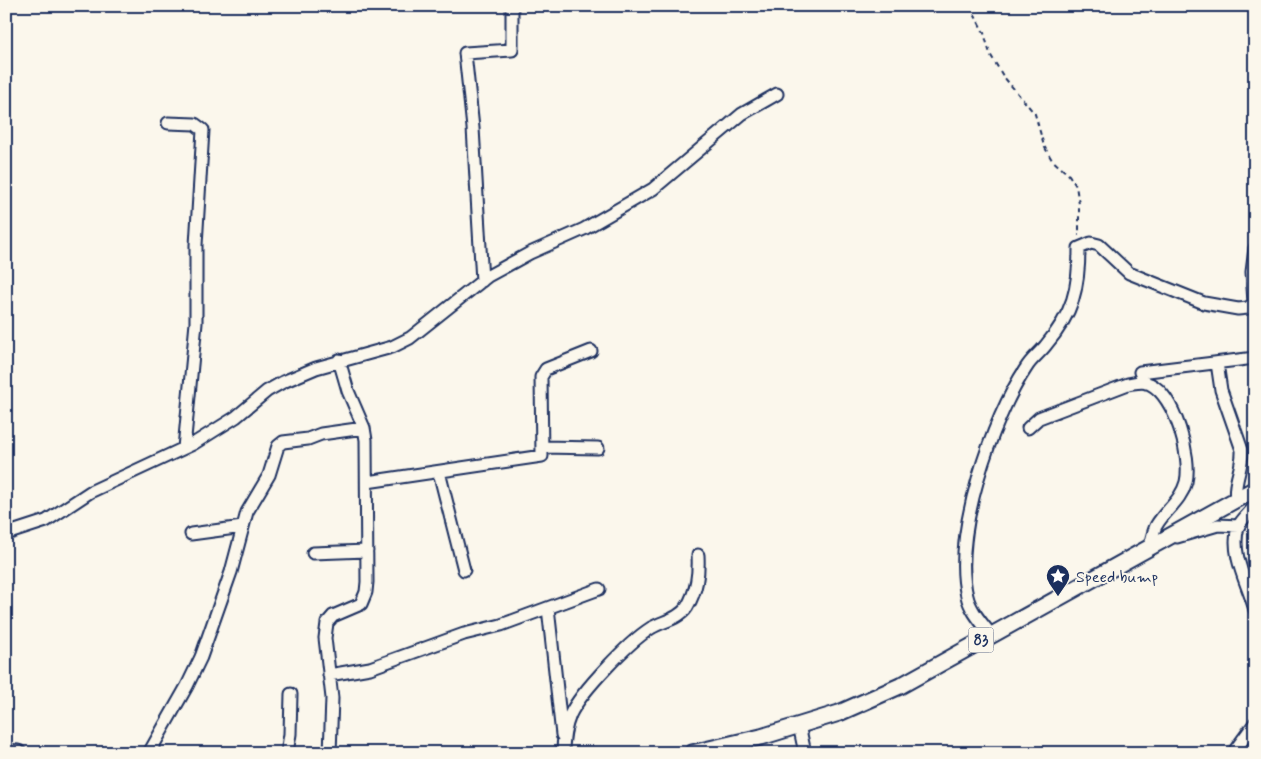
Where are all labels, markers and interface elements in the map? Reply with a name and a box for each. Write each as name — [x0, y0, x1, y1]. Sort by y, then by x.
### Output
place icon: Speed bump — [1045, 563, 1071, 597]
place label: Speed bump — [1076, 567, 1158, 588]
road number: 83 — [968, 628, 994, 652]

